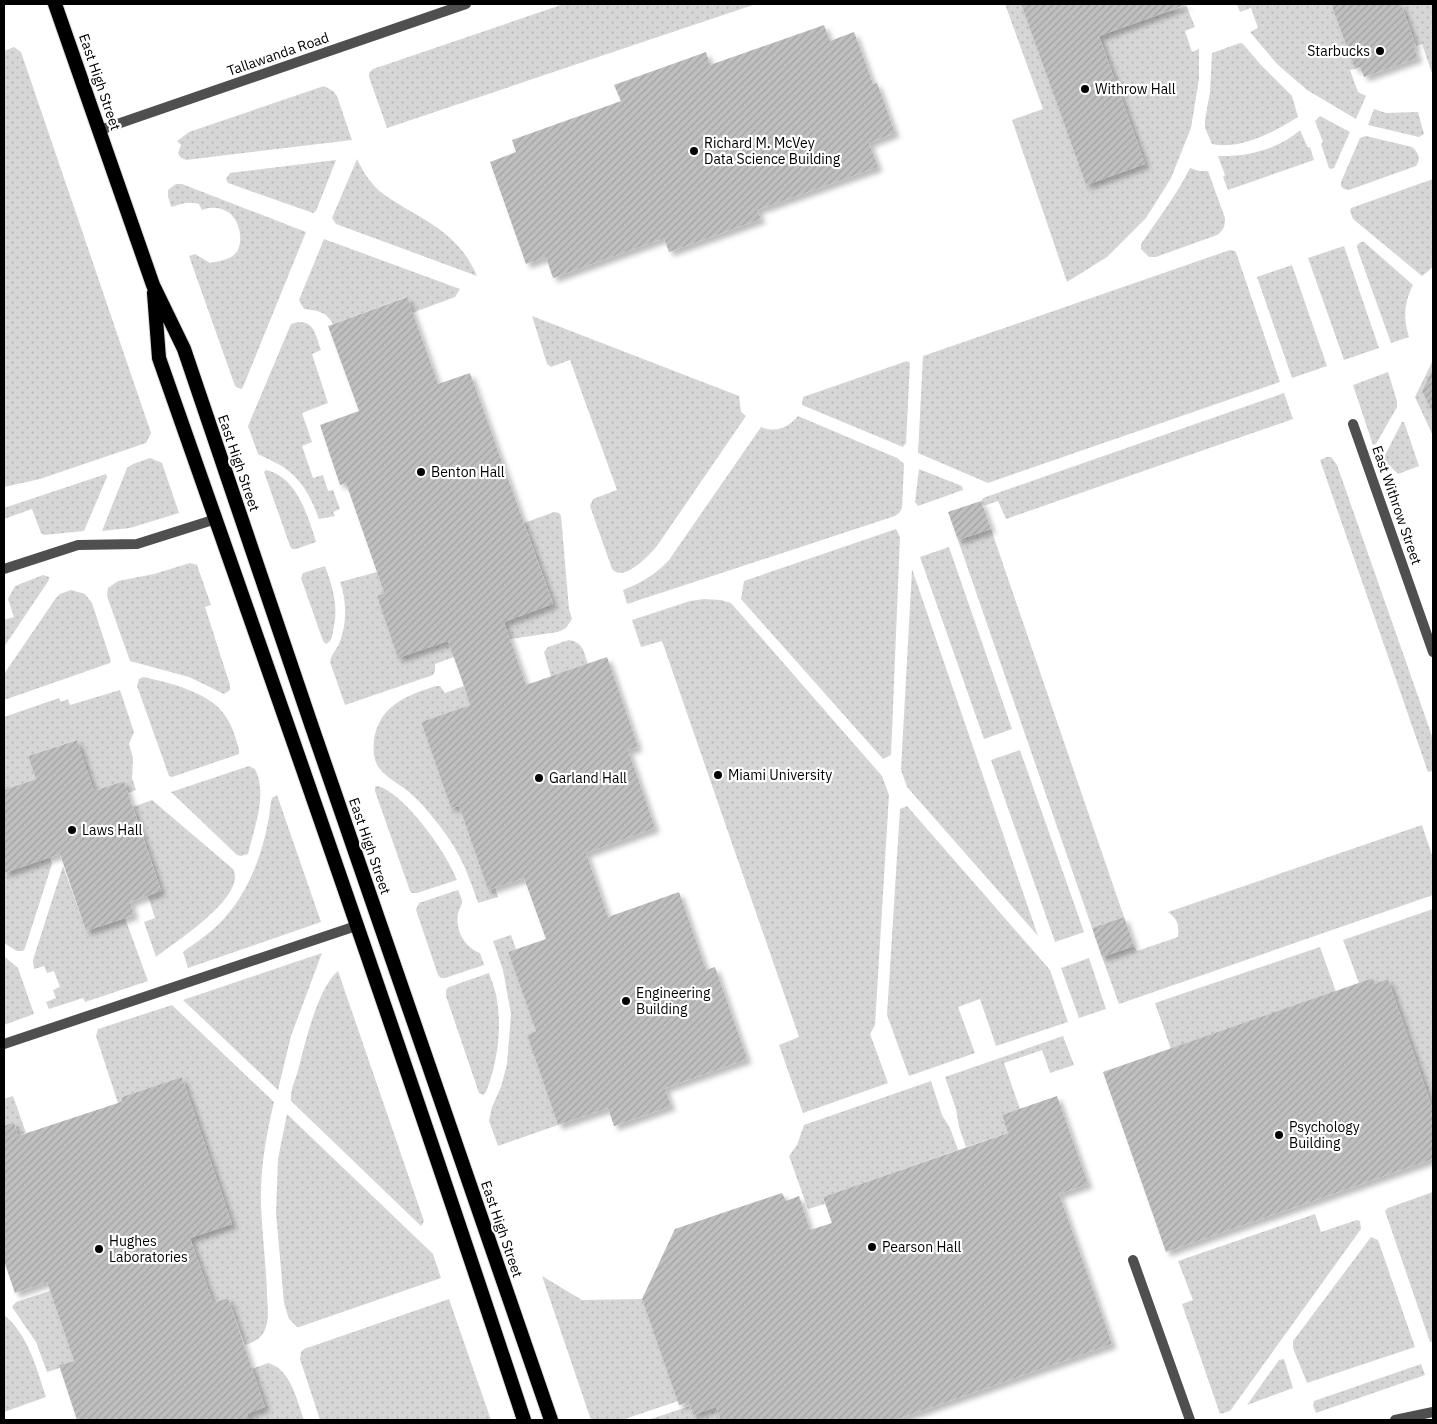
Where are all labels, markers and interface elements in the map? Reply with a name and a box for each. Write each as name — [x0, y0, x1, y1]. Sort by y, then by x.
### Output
street label: Tallawanda Road — [225, 28, 331, 80]
street label: East High Street — [75, 31, 125, 133]
place label: Starbucks — [1307, 42, 1370, 60]
marker: Starbucks — [1374, 45, 1386, 57]
place label: Withrow Hall — [1095, 80, 1176, 98]
marker: Withrow Hall — [1079, 83, 1091, 95]
place label: Richard M. McVey Data Science Building — [704, 134, 841, 168]
marker: Richard M. McVey Data Science Building — [688, 145, 700, 157]
street label: East High Street — [214, 412, 264, 514]
street label: East Withrow Street — [1368, 443, 1426, 567]
place label: Benton Hall — [431, 463, 505, 481]
marker: Benton Hall — [415, 466, 427, 478]
place label: Miami University — [728, 766, 832, 784]
place label: Garland Hall — [549, 769, 627, 787]
marker: Miami University — [712, 769, 724, 781]
marker: Garland Hall — [533, 772, 545, 784]
street label: East High Street — [345, 795, 395, 897]
place label: Laws Hall — [82, 821, 142, 839]
marker: Laws Hall — [66, 824, 78, 836]
place label: Engineering Building — [636, 984, 711, 1018]
marker: Engineering Building — [620, 995, 632, 1007]
place label: Psychology Building — [1289, 1118, 1360, 1152]
marker: Psychology Building — [1273, 1129, 1285, 1141]
street label: East High Street — [477, 1178, 527, 1280]
place label: Hughes Laboratories — [109, 1232, 188, 1266]
place label: Pearson Hall — [882, 1238, 962, 1256]
marker: Pearson Hall — [866, 1241, 878, 1253]
marker: Hughes Laboratories — [93, 1243, 105, 1255]

